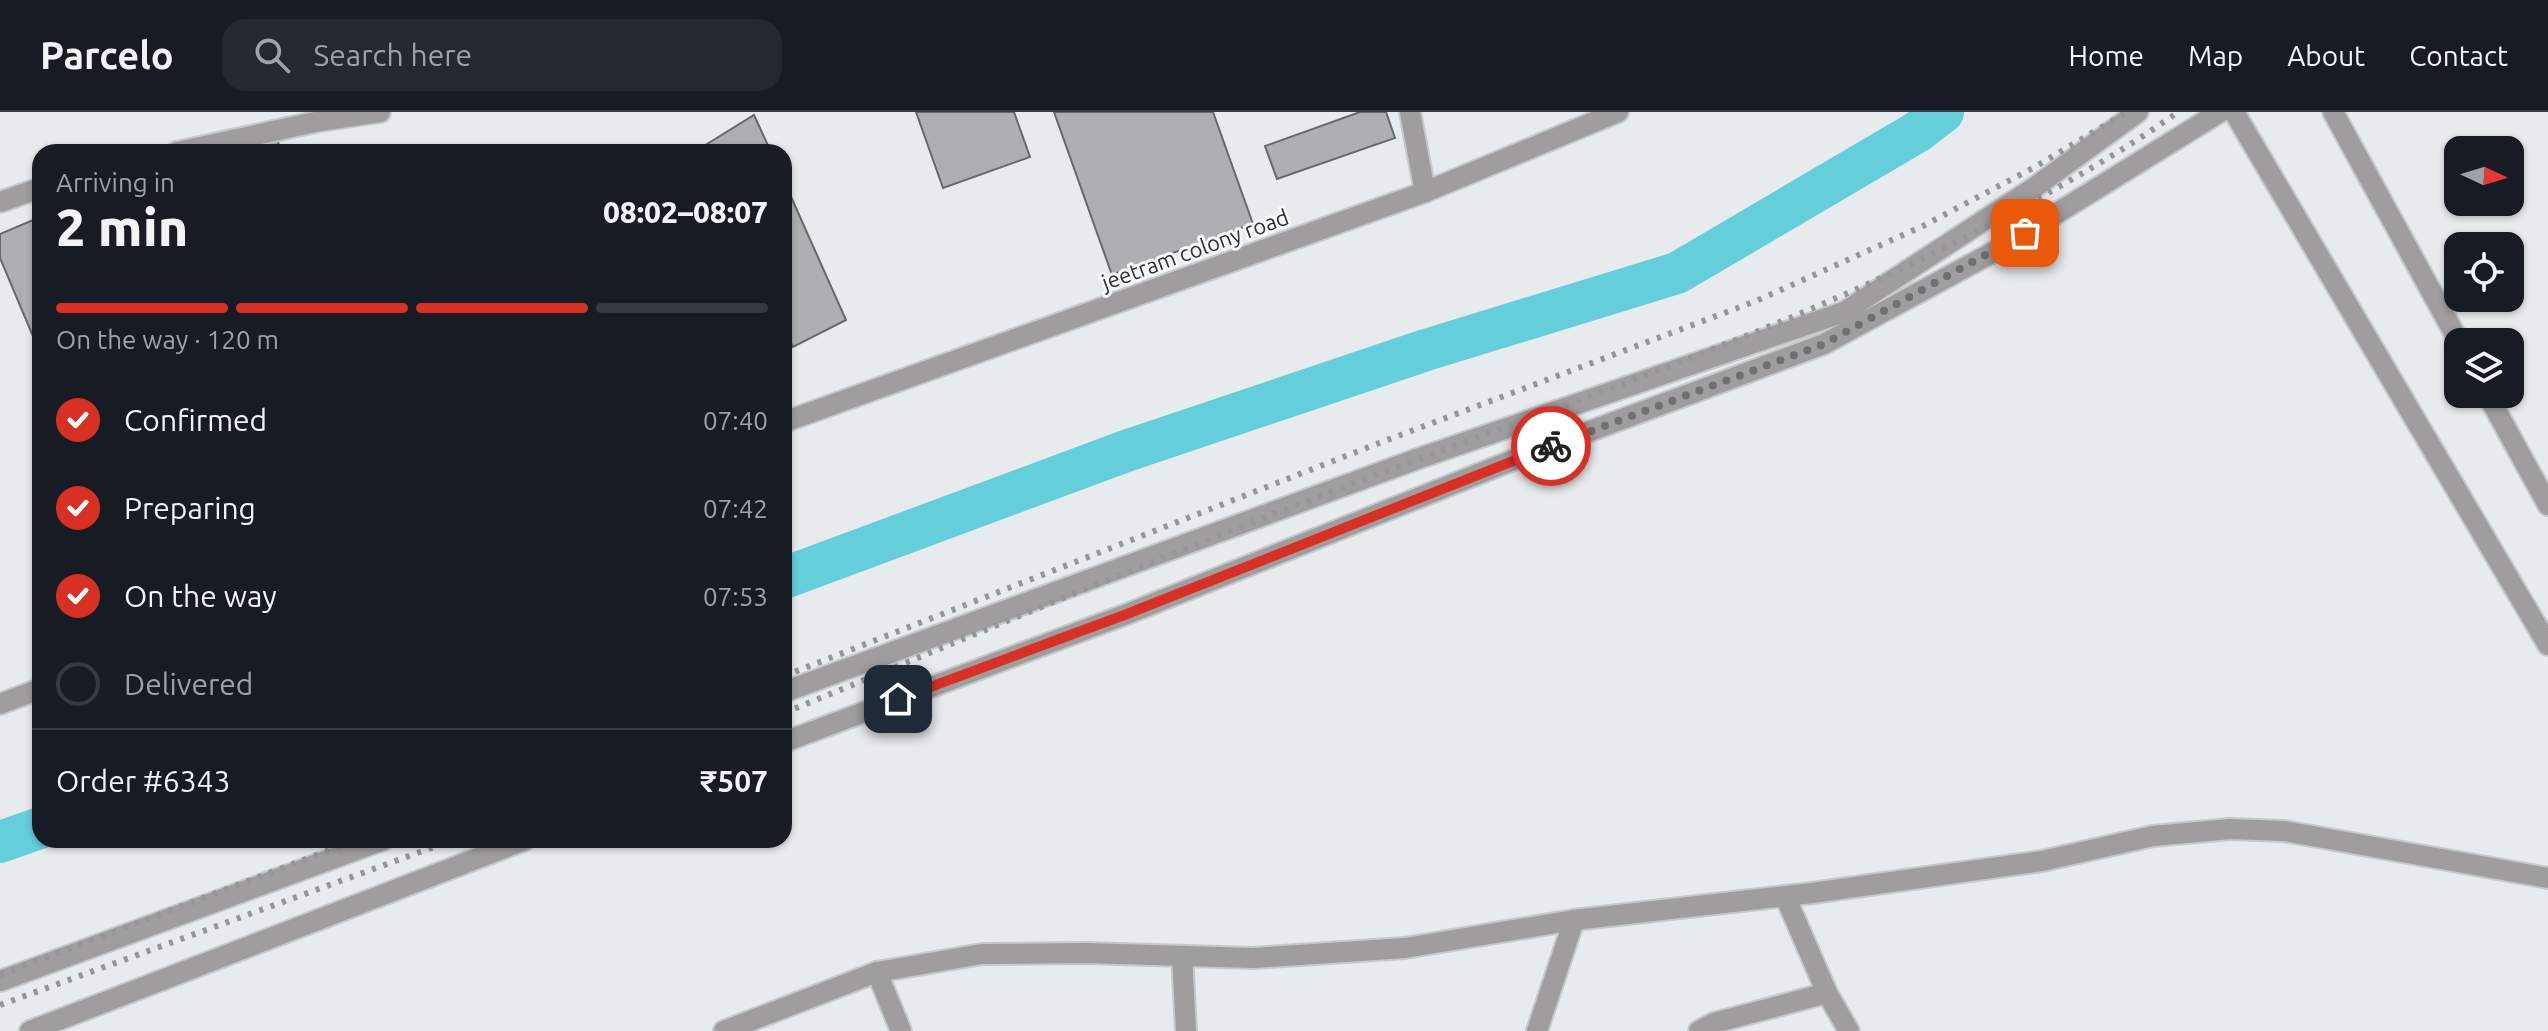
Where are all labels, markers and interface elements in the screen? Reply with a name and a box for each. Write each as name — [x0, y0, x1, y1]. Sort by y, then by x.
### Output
search box — [222, 19, 782, 91]
icon: search — [250, 33, 294, 77]
text: Parcelo — [40, 34, 174, 76]
text: Search here — [314, 38, 472, 72]
text: Home — [2069, 40, 2144, 71]
text: Map — [2188, 40, 2243, 71]
text: About — [2287, 40, 2365, 71]
text: Contact — [2409, 40, 2508, 71]
north arrow — [2444, 136, 2524, 216]
map controls — [2444, 136, 2524, 408]
text: Arriving in — [56, 168, 175, 197]
text: 08:02–08:07 — [603, 195, 768, 229]
text: 2 min — [56, 198, 188, 256]
pin — [1991, 199, 2059, 267]
street label: jeetram colony road — [1096, 204, 1292, 295]
icon: bag — [2003, 211, 2047, 255]
button: locate — [2444, 232, 2524, 312]
text: On the way · 120 m — [56, 325, 279, 354]
button: layers — [2444, 328, 2524, 408]
icon: check — [56, 398, 100, 442]
text: Confirmed — [124, 403, 267, 437]
text: 07:40 — [703, 406, 768, 435]
courier — [1511, 406, 1591, 486]
icon: bike — [1529, 424, 1573, 468]
icon: check — [56, 486, 100, 530]
text: Preparing — [124, 491, 256, 525]
text: 07:42 — [703, 494, 768, 523]
icon: check — [56, 574, 100, 618]
text: On the way — [124, 579, 277, 613]
text: 07:53 — [703, 582, 768, 611]
pin — [864, 665, 932, 733]
text: Delivered — [124, 667, 253, 701]
icon: home — [876, 677, 920, 721]
text: Order #6343 — [56, 764, 230, 798]
text: ₹507 — [700, 764, 768, 798]

